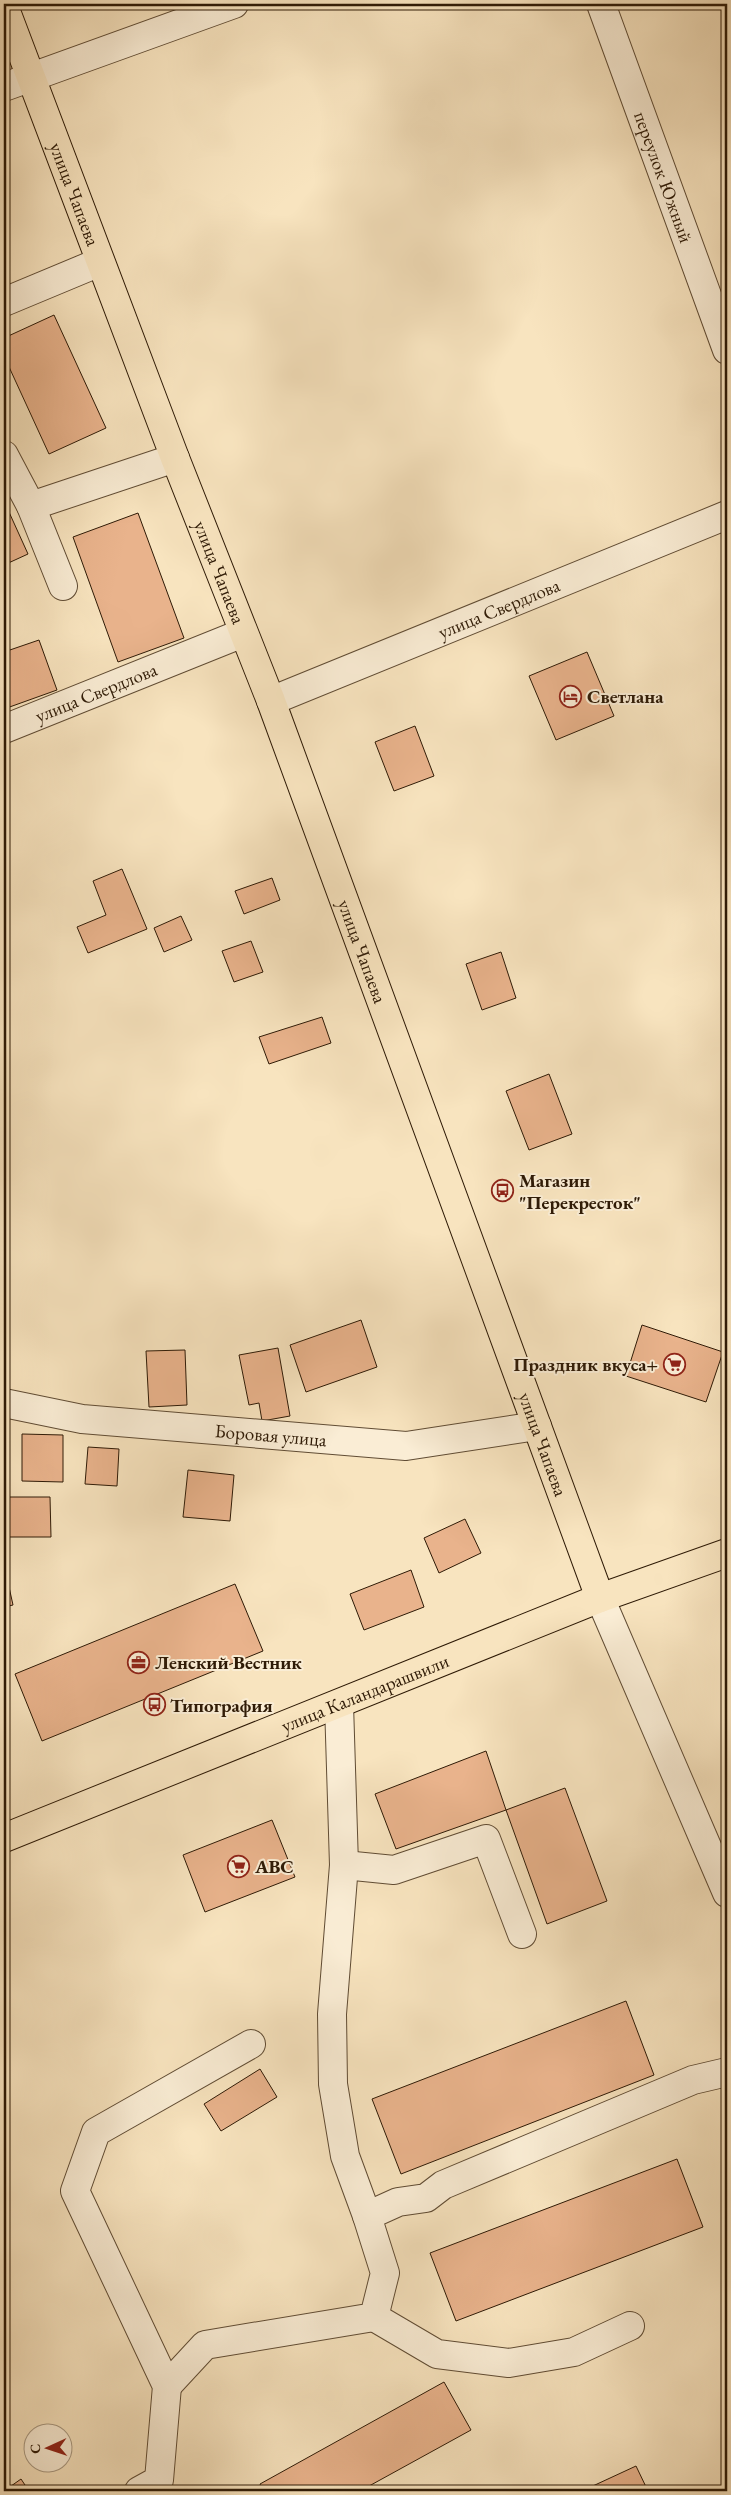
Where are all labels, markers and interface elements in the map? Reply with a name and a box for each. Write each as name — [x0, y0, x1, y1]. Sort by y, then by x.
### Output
street label: переулок Южный — [628, 108, 699, 246]
street label: улица Чапаева — [44, 139, 106, 250]
street label: улица Чапаева — [188, 517, 251, 628]
street label: улица Свердлова — [434, 572, 564, 645]
street label: улица Свердлова — [31, 657, 161, 728]
hotel icon: Светлана — [559, 684, 583, 708]
place label: Светлана — [587, 684, 664, 709]
street label: улица Чапаева — [332, 896, 393, 1007]
place label: Магазин "Перекресток" — [519, 1168, 641, 1215]
bus stop icon: Магазин "Перекресток" — [491, 1179, 515, 1203]
place label: Праздник вкуса+ — [513, 1352, 658, 1377]
supermarket icon: Праздник вкуса+ — [662, 1352, 686, 1376]
street label: улица Чапаева — [513, 1389, 574, 1500]
street label: Боровая улица — [214, 1418, 328, 1452]
street label: улица Каландарашвили — [277, 1648, 453, 1738]
office icon: Ленский Вестник — [127, 1650, 151, 1674]
place label: Ленский Вестник — [155, 1650, 302, 1675]
bus stop icon: Типография — [142, 1693, 166, 1717]
place label: Типография — [170, 1693, 273, 1718]
supermarket icon: ABC — [227, 1854, 251, 1878]
place label: ABC — [254, 1854, 294, 1879]
north arrow — [22, 2422, 72, 2472]
text: С — [26, 2443, 44, 2454]

